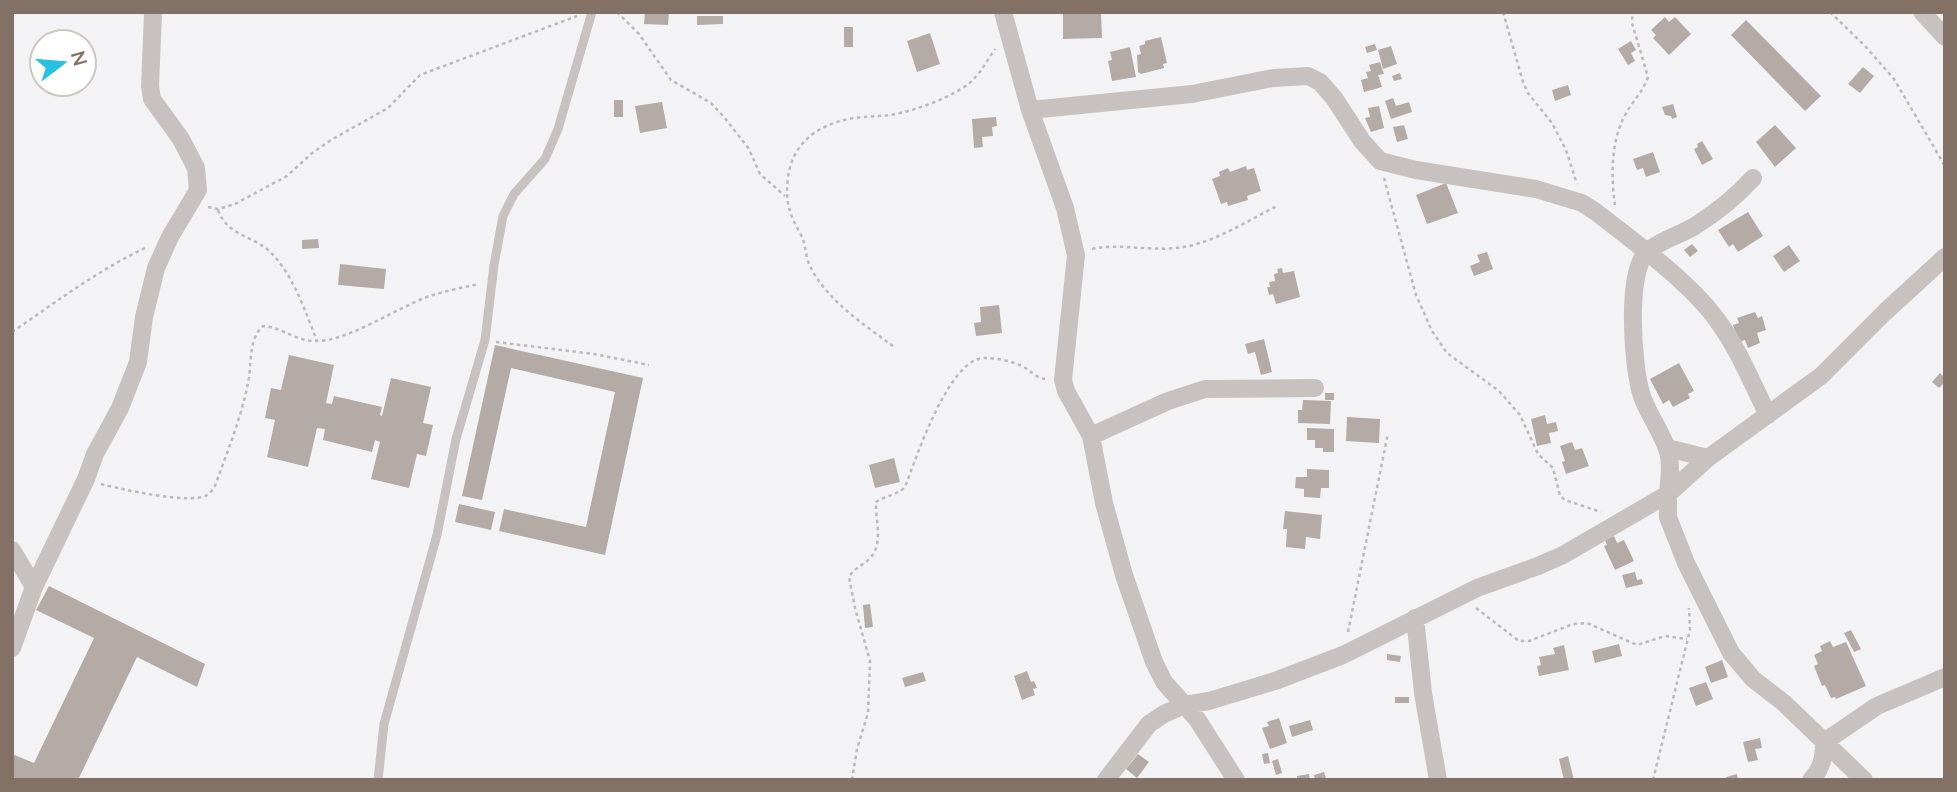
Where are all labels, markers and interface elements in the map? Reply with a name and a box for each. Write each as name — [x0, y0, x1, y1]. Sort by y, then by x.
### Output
north arrow — [28, 28, 98, 98]
text: N — [67, 48, 93, 68]

